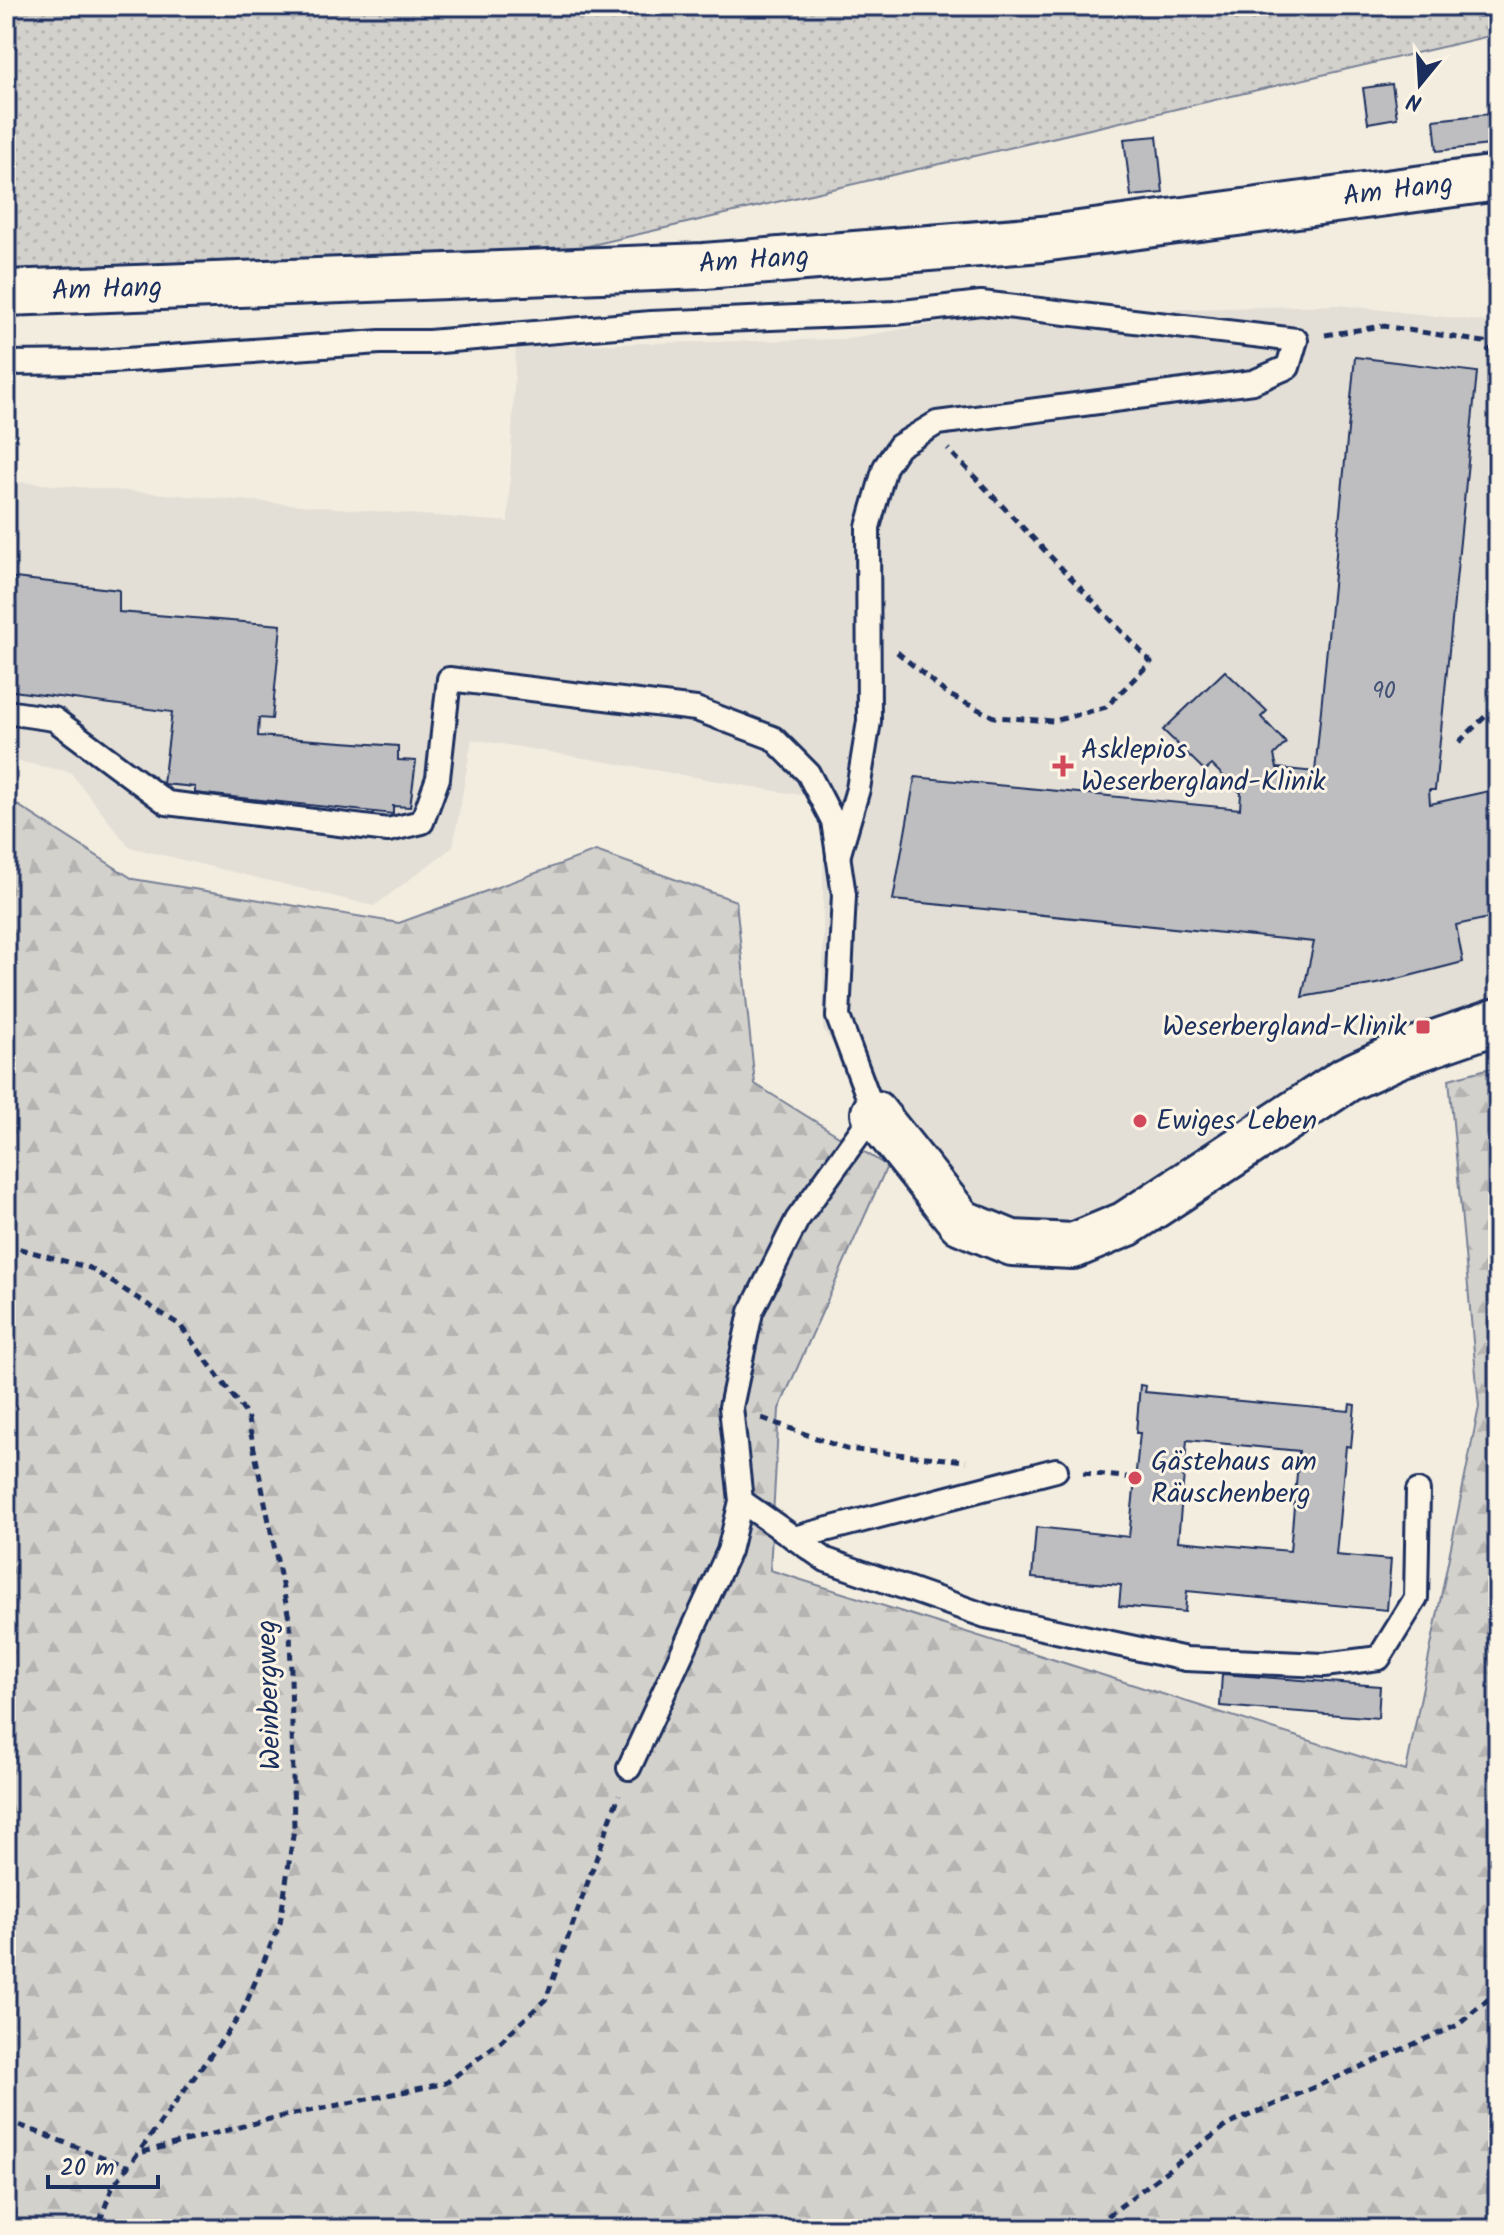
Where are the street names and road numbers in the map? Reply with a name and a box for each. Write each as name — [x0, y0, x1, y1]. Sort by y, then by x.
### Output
street label: Am Hang — [1340, 162, 1456, 220]
street label: Am Hang — [697, 235, 811, 287]
street label: Am Hang — [51, 266, 163, 314]
street label: Weinbergweg — [245, 1619, 295, 1771]

